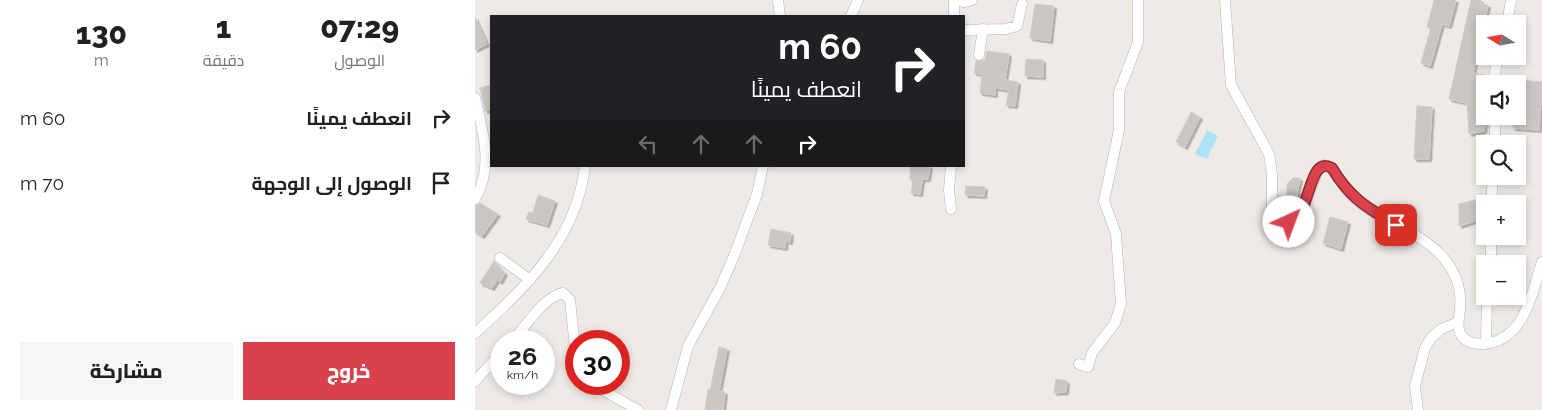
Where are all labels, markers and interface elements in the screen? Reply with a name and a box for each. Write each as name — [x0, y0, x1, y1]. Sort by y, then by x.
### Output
text: 1 — [216, 10, 231, 45]
text: 07:29 — [320, 10, 399, 45]
north arrow — [1476, 15, 1526, 65]
map controls — [1476, 15, 1526, 305]
text: 130 — [76, 16, 127, 51]
text: 60 m — [778, 26, 862, 67]
icon: right — [880, 35, 945, 100]
text: m — [94, 51, 109, 70]
text: دقيقة — [203, 51, 244, 70]
text: الوصول — [334, 51, 385, 70]
button: sound — [1476, 75, 1526, 125]
text: انعطف يمينًا — [751, 76, 862, 102]
icon: right — [427, 104, 455, 132]
text: 60 m — [20, 107, 65, 129]
text: انعطف يمينًا — [306, 107, 412, 129]
icon: left — [634, 130, 662, 158]
icon: ahead — [687, 130, 715, 158]
icon: ahead — [740, 130, 768, 158]
icon: right — [793, 130, 821, 158]
button: search — [1476, 135, 1526, 185]
icon: arrive — [427, 169, 455, 197]
text: 70 m — [20, 172, 64, 194]
text: الوصول إلى الوجهة — [252, 172, 412, 194]
position arrow — [1262, 195, 1314, 247]
button: + — [1476, 195, 1526, 245]
pin — [1375, 204, 1417, 246]
icon: arrive — [1382, 211, 1410, 239]
button: − — [1476, 255, 1526, 305]
speed limit sign: 30 — [565, 330, 630, 395]
text: 26 — [508, 341, 537, 371]
button: مشاركة — [20, 342, 233, 400]
button: خروج — [243, 342, 455, 400]
text: km/h — [507, 368, 538, 382]

